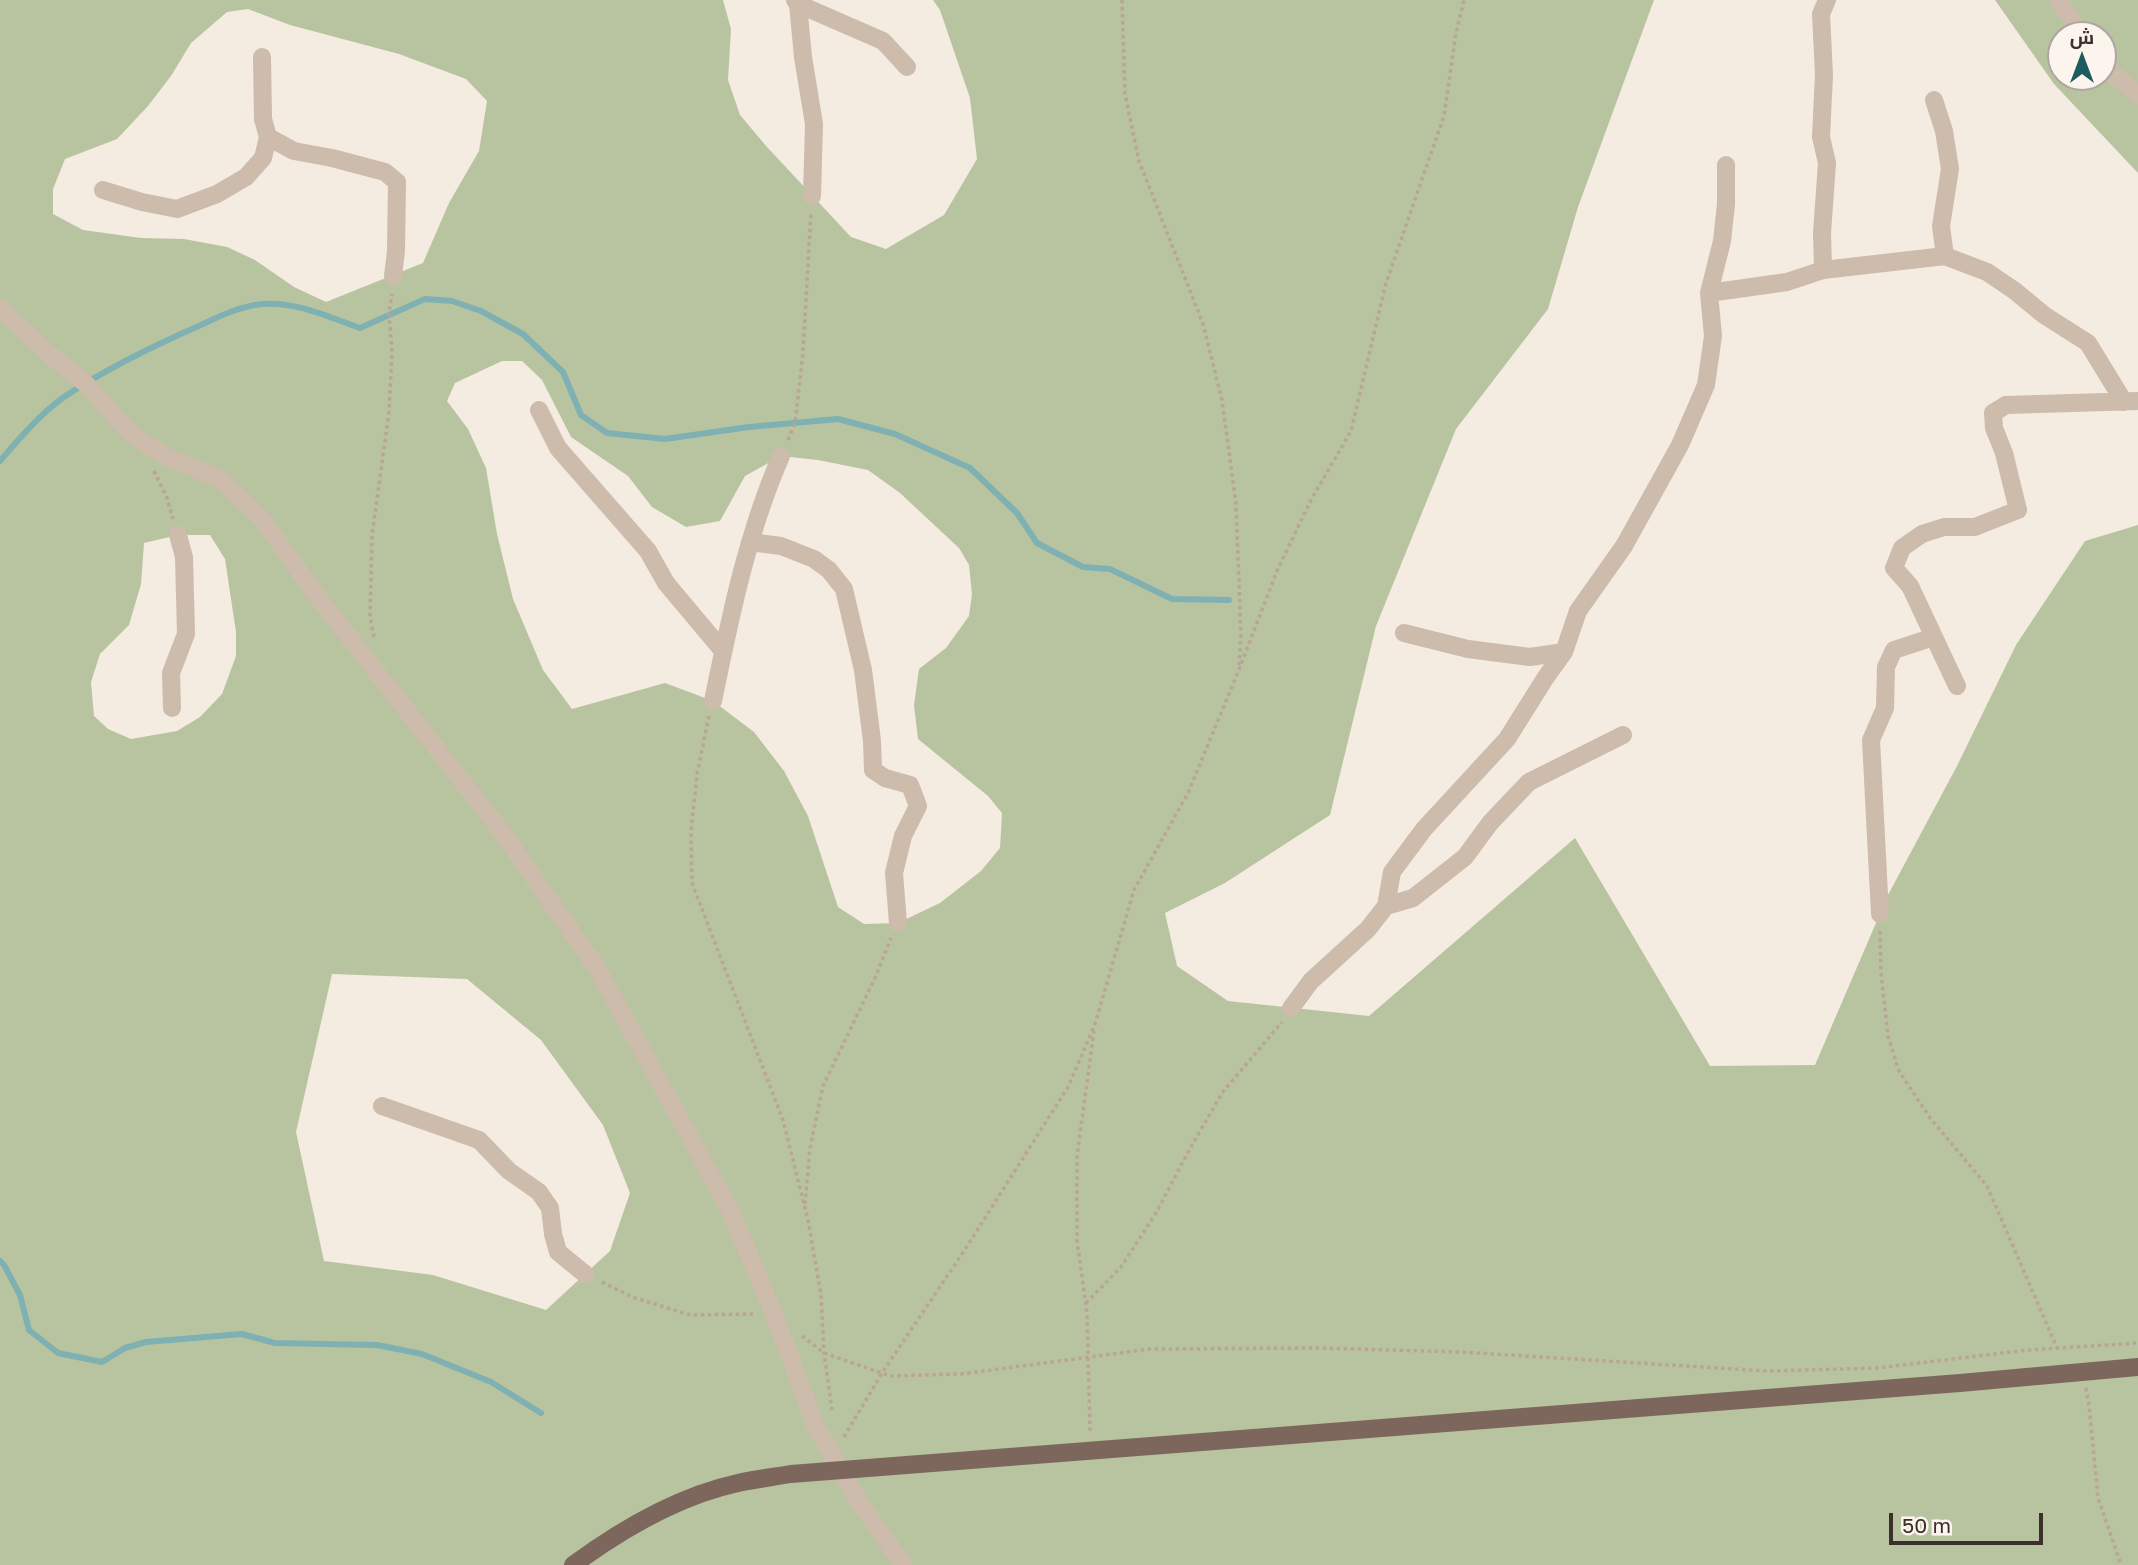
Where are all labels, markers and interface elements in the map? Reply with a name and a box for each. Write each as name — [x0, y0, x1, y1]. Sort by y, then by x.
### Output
north arrow — [2047, 21, 2117, 91]
text: ش — [2070, 25, 2094, 48]
scale bar — [1893, 1498, 2047, 1542]
text: 50 m — [1902, 1512, 1951, 1538]

